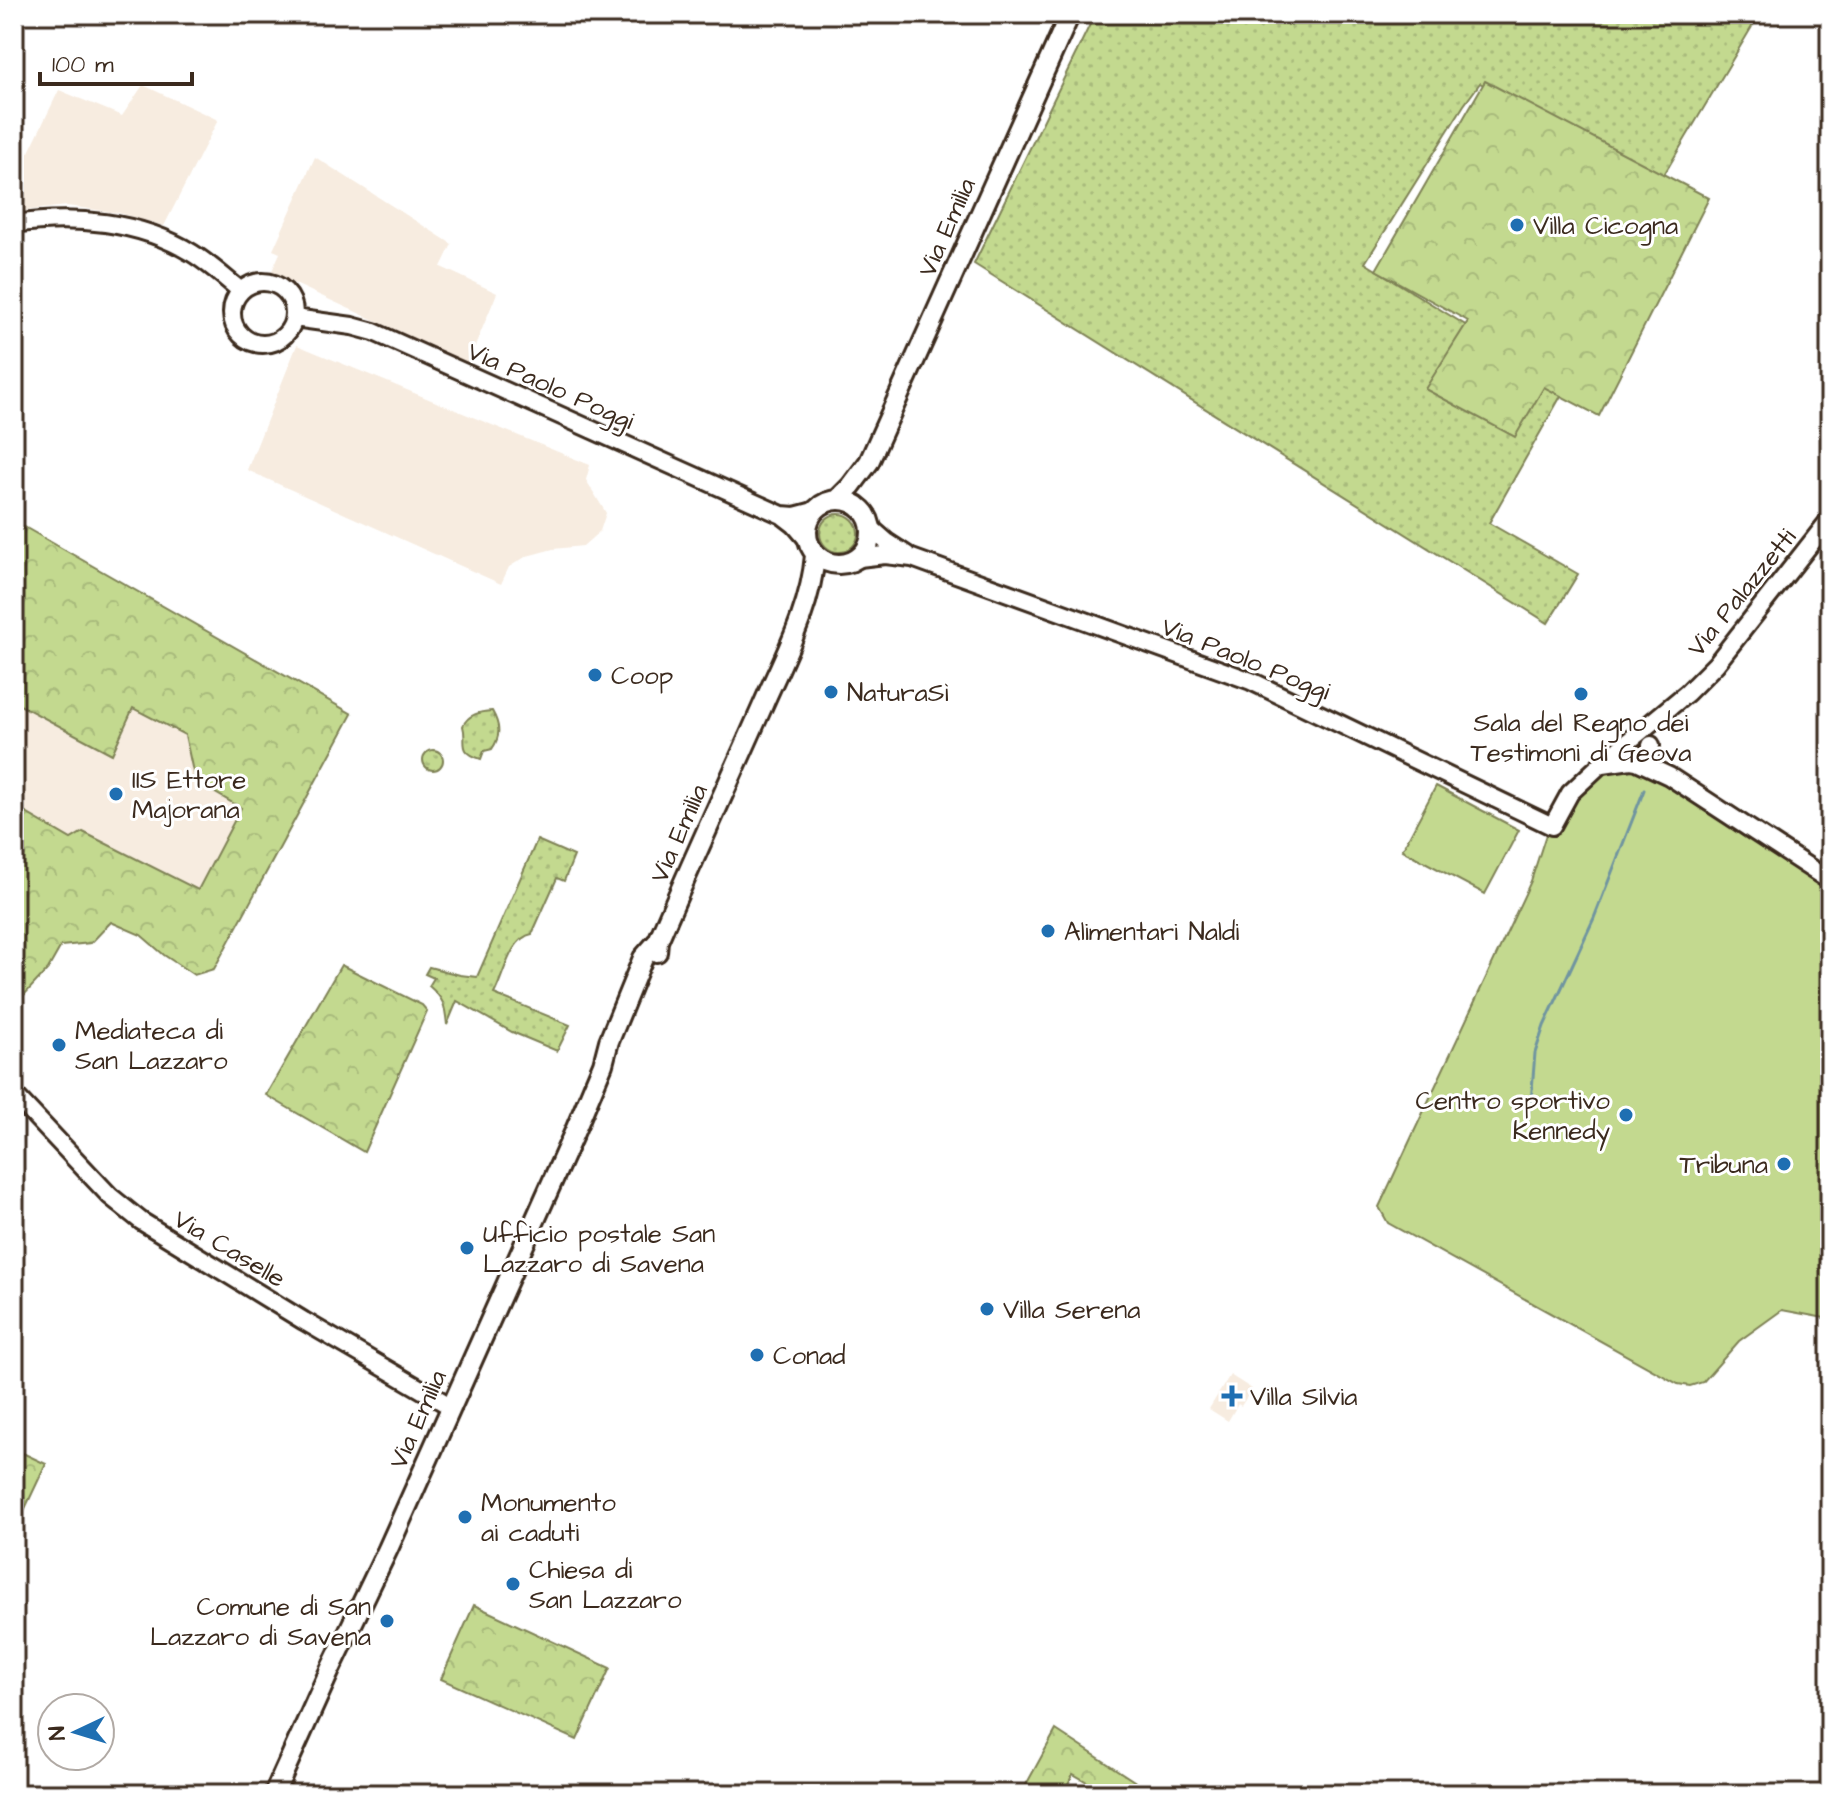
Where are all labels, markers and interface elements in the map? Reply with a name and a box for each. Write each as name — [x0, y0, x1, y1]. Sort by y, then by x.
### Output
scale bar — [40, 36, 192, 86]
text: 100 m — [52, 48, 114, 82]
street label: Via Emilia — [909, 172, 985, 283]
place label: Villa Cicogna — [1533, 208, 1678, 246]
marker: Villa Cicogna — [1508, 216, 1526, 234]
street label: Via Paolo Poggi — [461, 333, 640, 441]
street label: Via Palazzetti — [1679, 521, 1805, 664]
street label: Via Paolo Poggi — [1155, 609, 1336, 711]
place label: Coop — [611, 658, 673, 694]
marker: Coop — [586, 666, 604, 684]
place label: NaturaSì — [847, 675, 949, 711]
marker: NaturaSì — [822, 683, 840, 701]
marker: Sala del Regno dei Testimoni di Geova — [1572, 685, 1590, 703]
place label: Sala del Regno dei Testimoni di Geova — [1470, 705, 1692, 771]
place label: IIS Ettore Majorana — [132, 762, 246, 828]
street label: Via Emilia — [641, 778, 717, 889]
marker: IIS Ettore Majorana — [107, 785, 125, 803]
place label: Alimentari Naldi — [1064, 914, 1239, 950]
marker: Alimentari Naldi — [1039, 922, 1057, 940]
place label: Mediateca di San Lazzaro — [75, 1013, 228, 1079]
marker: Mediateca di San Lazzaro — [50, 1036, 68, 1054]
place label: Centro sportivo Kennedy — [1416, 1083, 1610, 1151]
marker: Centro sportivo Kennedy — [1617, 1106, 1635, 1124]
place label: Tribuna — [1679, 1147, 1768, 1183]
marker: Tribuna — [1775, 1155, 1793, 1173]
street label: Via Caselle — [167, 1201, 292, 1296]
place label: Ufficio postale San Lazzaro di Savena — [483, 1216, 715, 1282]
marker: Ufficio postale San Lazzaro di Savena — [458, 1239, 476, 1257]
place label: Villa Serena — [1003, 1292, 1140, 1328]
marker: Villa Serena — [978, 1300, 996, 1318]
place label: Conad — [773, 1338, 846, 1374]
marker: Conad — [748, 1346, 766, 1364]
street label: Via Emilia — [380, 1364, 456, 1475]
place label: Villa Silvia — [1250, 1379, 1357, 1415]
marker: Villa Silvia — [1221, 1385, 1243, 1407]
place label: Monumento ai caduti — [481, 1485, 616, 1551]
marker: Monumento ai caduti — [456, 1508, 474, 1526]
place label: Chiesa di San Lazzaro — [529, 1552, 682, 1618]
marker: Chiesa di San Lazzaro — [504, 1575, 522, 1593]
place label: Comune di San Lazzaro di Savena — [150, 1589, 371, 1655]
marker: Comune di San Lazzaro di Savena — [378, 1612, 396, 1630]
north arrow — [36, 1692, 116, 1772]
text: N — [42, 1725, 73, 1741]

